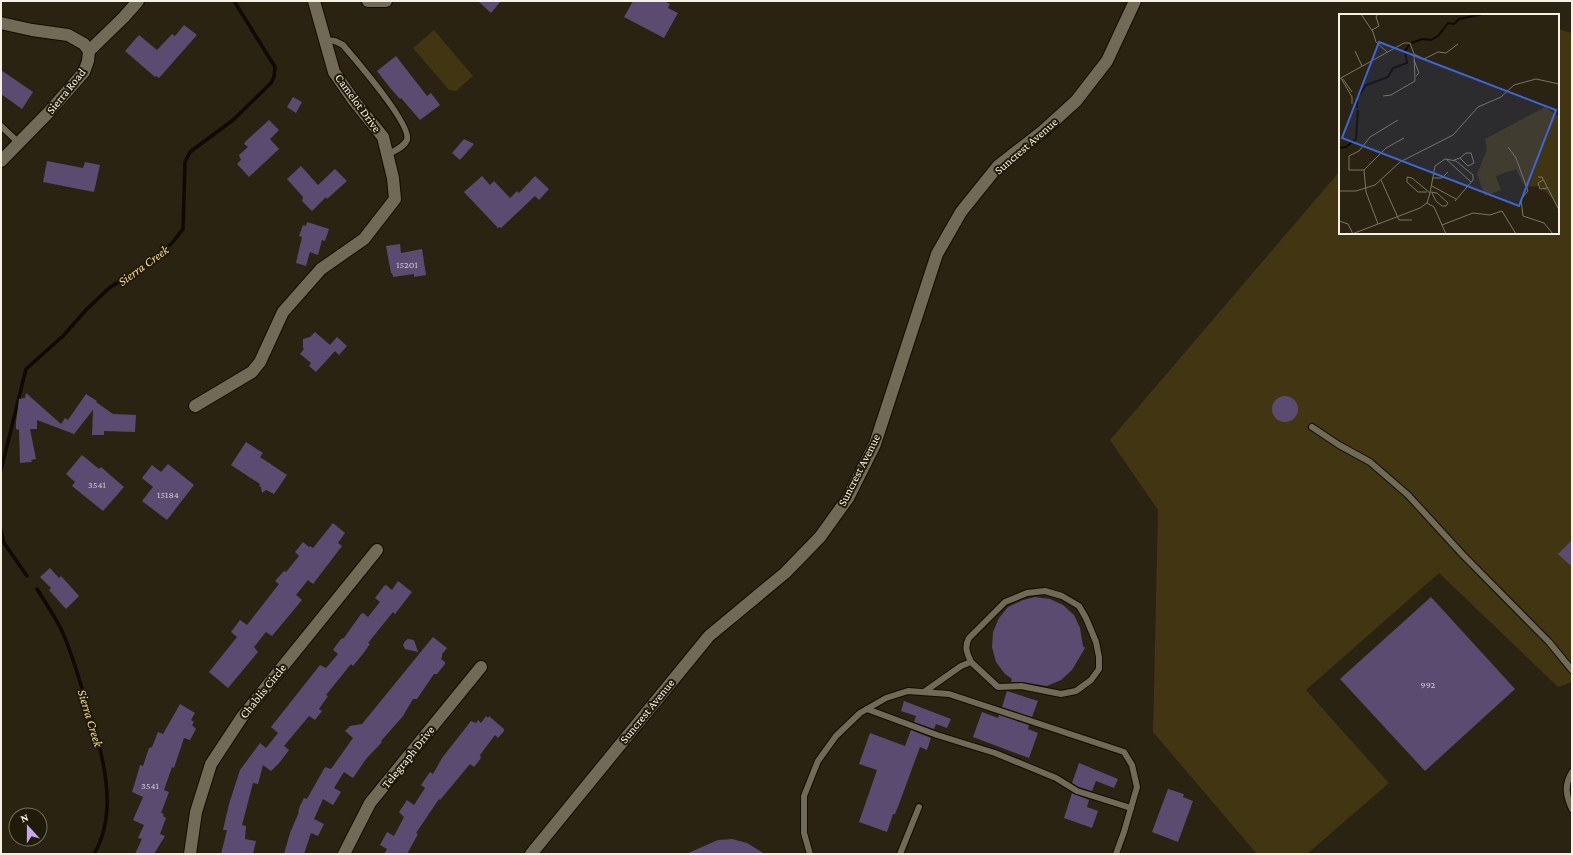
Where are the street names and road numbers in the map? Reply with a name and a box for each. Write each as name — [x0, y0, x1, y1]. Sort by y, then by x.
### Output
street label: Sierra Road — [43, 65, 89, 117]
street label: Camelot Drive — [332, 71, 384, 135]
street label: Suncrest Avenue — [992, 115, 1060, 177]
street label: Suncrest Avenue — [835, 432, 883, 508]
street label: Chablis Circle — [237, 661, 289, 721]
street label: Suncrest Avenue — [617, 676, 677, 746]
street label: Telegraph Drive — [379, 723, 437, 791]

